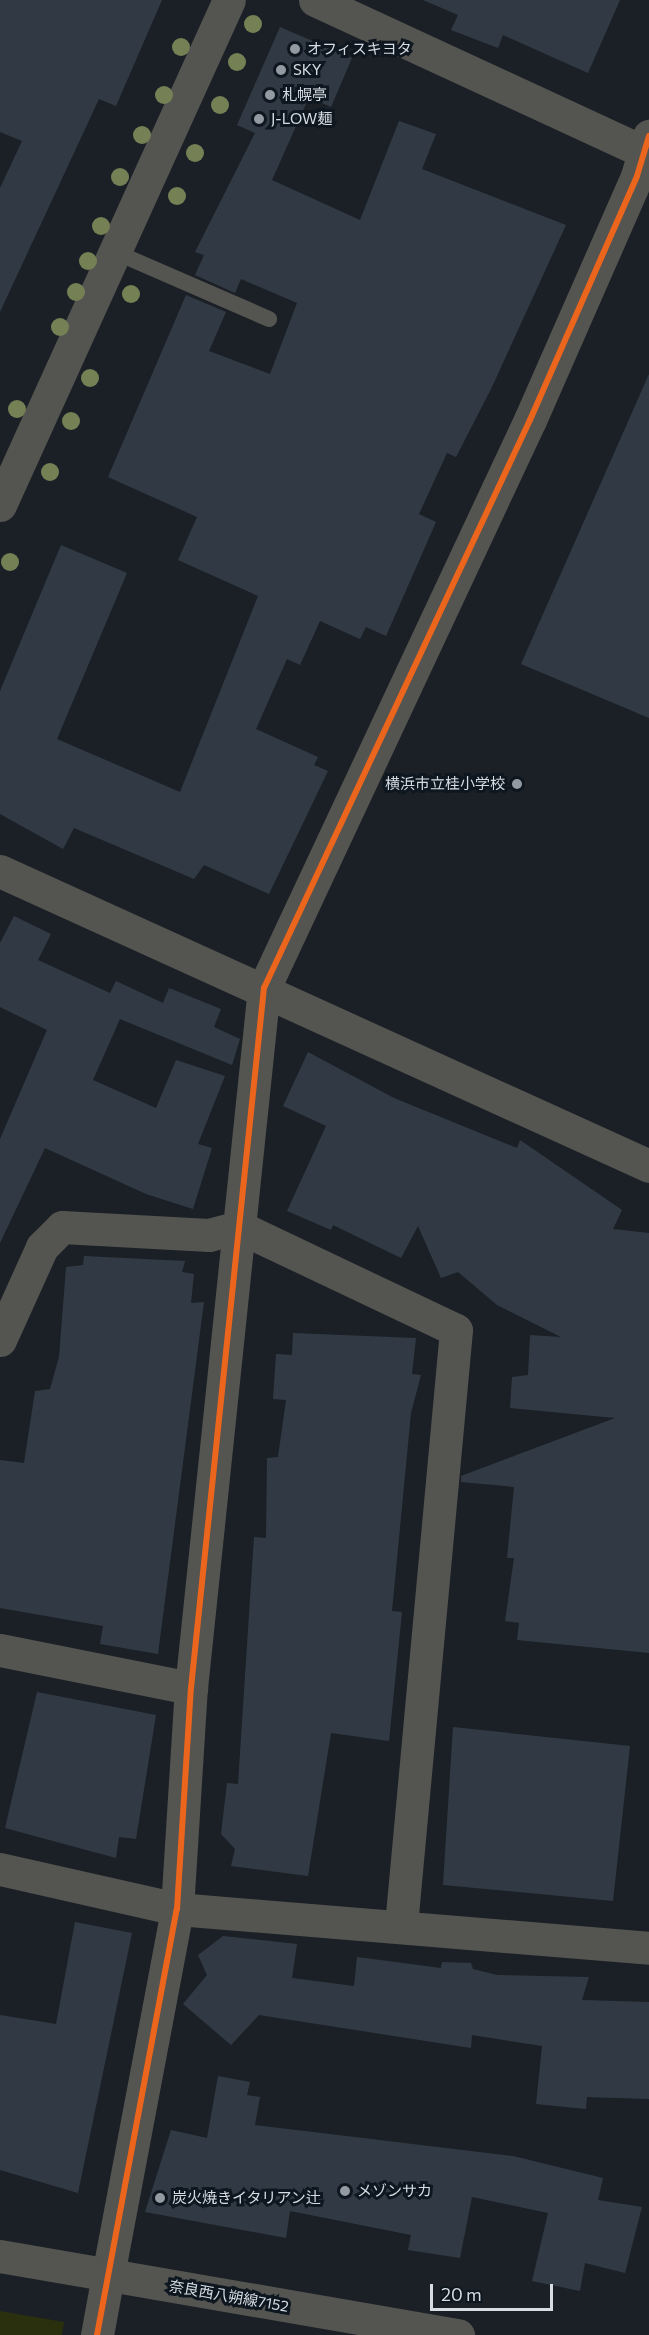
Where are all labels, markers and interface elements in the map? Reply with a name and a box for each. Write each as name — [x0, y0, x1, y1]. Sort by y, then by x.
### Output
place label: オフィスキヨタ — [307, 40, 412, 58]
marker: オフィスキヨタ — [288, 42, 302, 56]
place label: SKY — [293, 61, 322, 79]
marker: SKY — [274, 63, 288, 77]
place label: 札幌亭 — [282, 86, 327, 104]
marker: 札幌亭 — [263, 88, 277, 102]
place label: J-LOW麺 — [271, 110, 332, 128]
marker: J-LOW麺 — [252, 112, 266, 126]
place label: 横浜市立桂小学校 — [385, 775, 505, 793]
marker: 横浜市立桂小学校 — [510, 777, 524, 791]
place label: メゾンサカ — [357, 2182, 432, 2200]
marker: メゾンサカ — [338, 2184, 352, 2198]
place label: 炭火焼きイタリアン辻 — [172, 2189, 322, 2207]
marker: 炭火焼きイタリアン辻 — [153, 2191, 167, 2205]
scale bar — [433, 2272, 556, 2310]
street label: 奈良西八朔線7152 — [168, 2277, 290, 2315]
text: 20 m — [441, 2283, 482, 2305]

